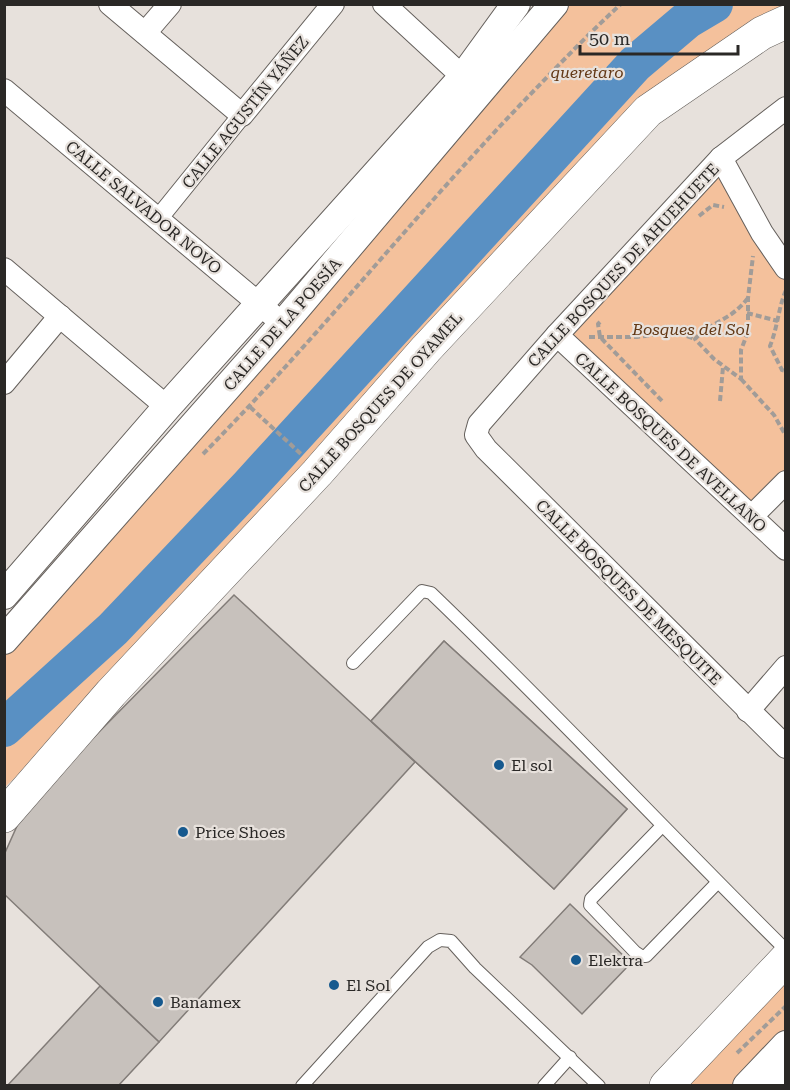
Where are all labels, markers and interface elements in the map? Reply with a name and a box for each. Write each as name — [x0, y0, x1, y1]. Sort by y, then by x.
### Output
scale bar — [580, 18, 738, 56]
text: 50 m — [589, 28, 630, 49]
street label: CALLE AGUSTÍN YÁÑEZ — [178, 32, 313, 192]
park label: queretaro — [551, 63, 623, 82]
street label: CALLE SALVADOR NOVO — [62, 137, 225, 278]
street label: CALLE BOSQUES DE AHUEHUETE — [524, 160, 723, 371]
street label: CALLE DE LA POESÍA — [220, 254, 346, 395]
street label: CALLE BOSQUES DE OYAMEL — [295, 308, 466, 496]
park label: Bosques del Sol — [631, 320, 750, 339]
street label: CALLE BOSQUES DE AVELLANO — [571, 349, 770, 536]
street label: CALLE BOSQUES DE MESQUITE — [532, 496, 725, 689]
place label: El sol — [511, 756, 553, 775]
marker: El sol — [492, 758, 506, 772]
place label: Price Shoes — [195, 823, 286, 842]
marker: Price Shoes — [176, 825, 190, 839]
place label: Elektra — [588, 951, 643, 970]
marker: Elektra — [569, 953, 583, 967]
place label: El Sol — [346, 976, 390, 995]
marker: El Sol — [327, 978, 341, 992]
place label: Banamex — [170, 993, 242, 1012]
marker: Banamex — [151, 995, 165, 1009]

